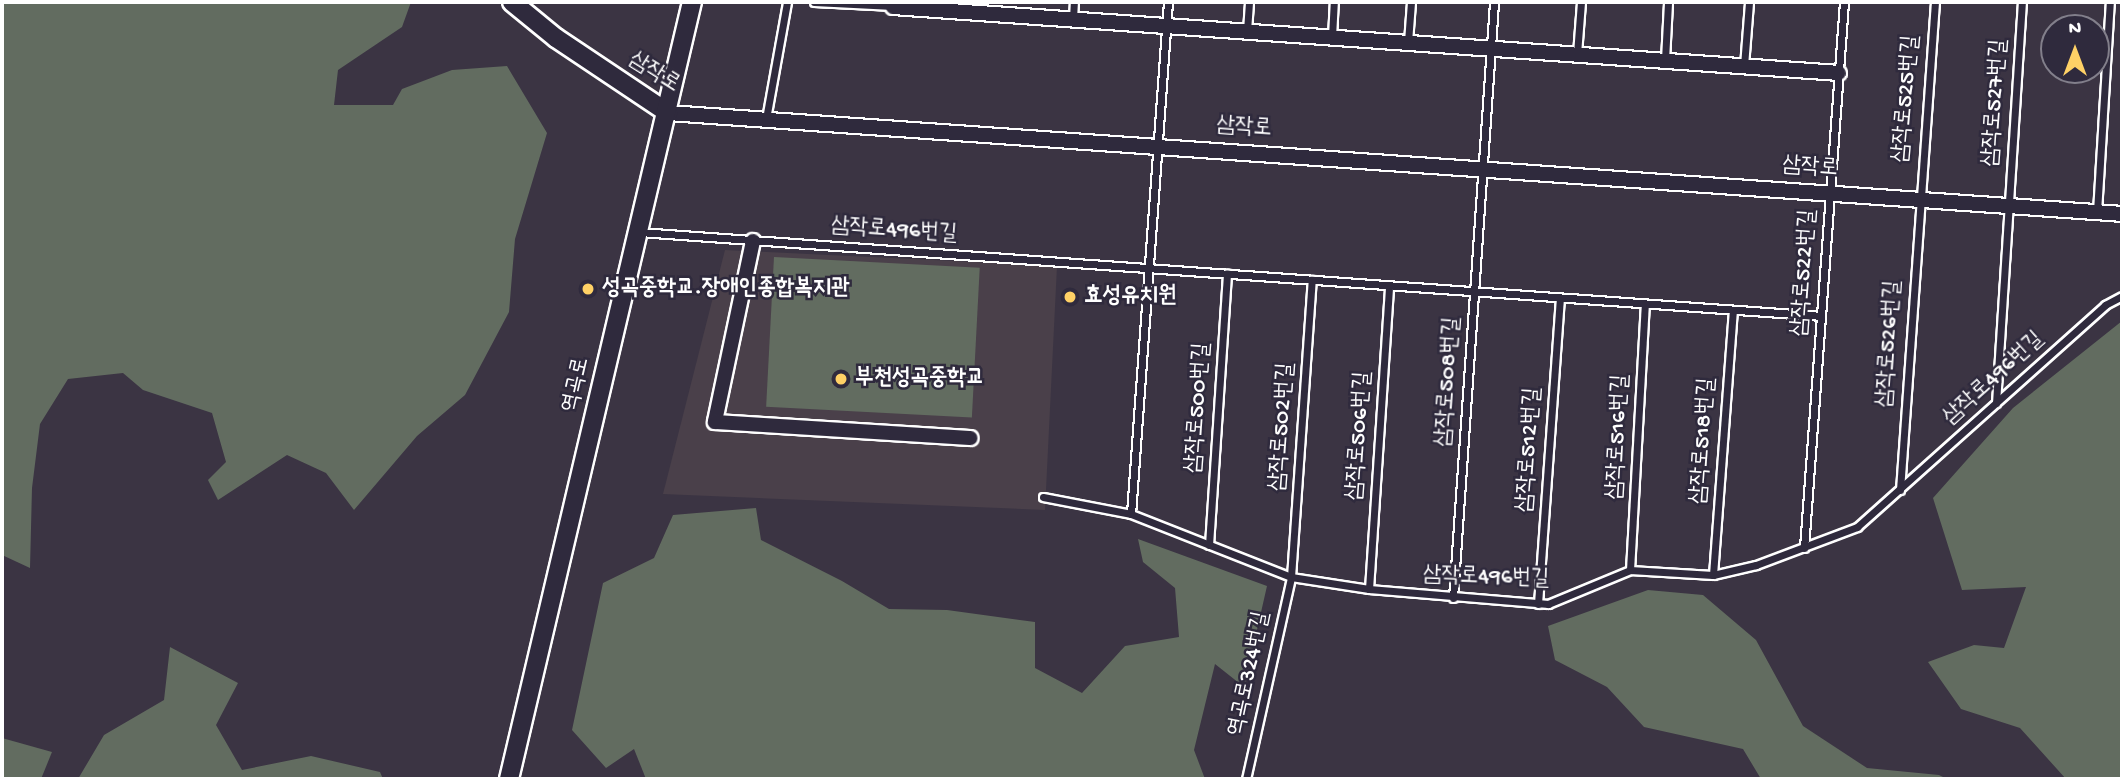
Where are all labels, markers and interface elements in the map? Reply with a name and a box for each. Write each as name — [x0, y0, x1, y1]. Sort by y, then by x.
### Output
north arrow — [2040, 14, 2110, 84]
text: N — [2069, 18, 2081, 41]
street label: 삼작로525번길 — [1888, 34, 1926, 164]
street label: 삼작로527번길 — [1978, 38, 2014, 168]
street label: 삼작로 — [623, 47, 685, 99]
street label: 삼작로 — [1215, 112, 1273, 144]
street label: 삼작로 — [1781, 152, 1839, 184]
street label: 삼작로522번길 — [1787, 209, 1823, 337]
street label: 삼작로496번길 — [830, 213, 958, 249]
place label: 성곡중학교.장애인종합복지관 — [602, 275, 850, 303]
street label: 삼작로526번길 — [1872, 279, 1908, 409]
marker: 성곡중학교.장애인종합복지관 — [580, 281, 596, 297]
place label: 효성유치원 — [1084, 283, 1177, 311]
marker: 효성유치원 — [1062, 289, 1078, 305]
street label: 삼작로508번길 — [1431, 316, 1467, 448]
street label: 삼작로496번길 — [1938, 326, 2050, 432]
street label: 삼작로500번길 — [1181, 342, 1217, 474]
street label: 역곡로 — [557, 355, 597, 415]
street label: 삼작로502번길 — [1265, 362, 1301, 492]
place label: 부천성곡중학교 — [855, 365, 985, 393]
marker: 부천성곡중학교 — [833, 371, 849, 387]
street label: 삼작로506번길 — [1342, 371, 1378, 501]
street label: 삼작로516번길 — [1602, 374, 1636, 500]
street label: 삼작로518번길 — [1686, 377, 1722, 505]
street label: 삼작로512번길 — [1512, 387, 1548, 513]
street label: 삼작로496번길 — [1422, 562, 1550, 594]
street label: 역곡로324번길 — [1223, 609, 1277, 739]

